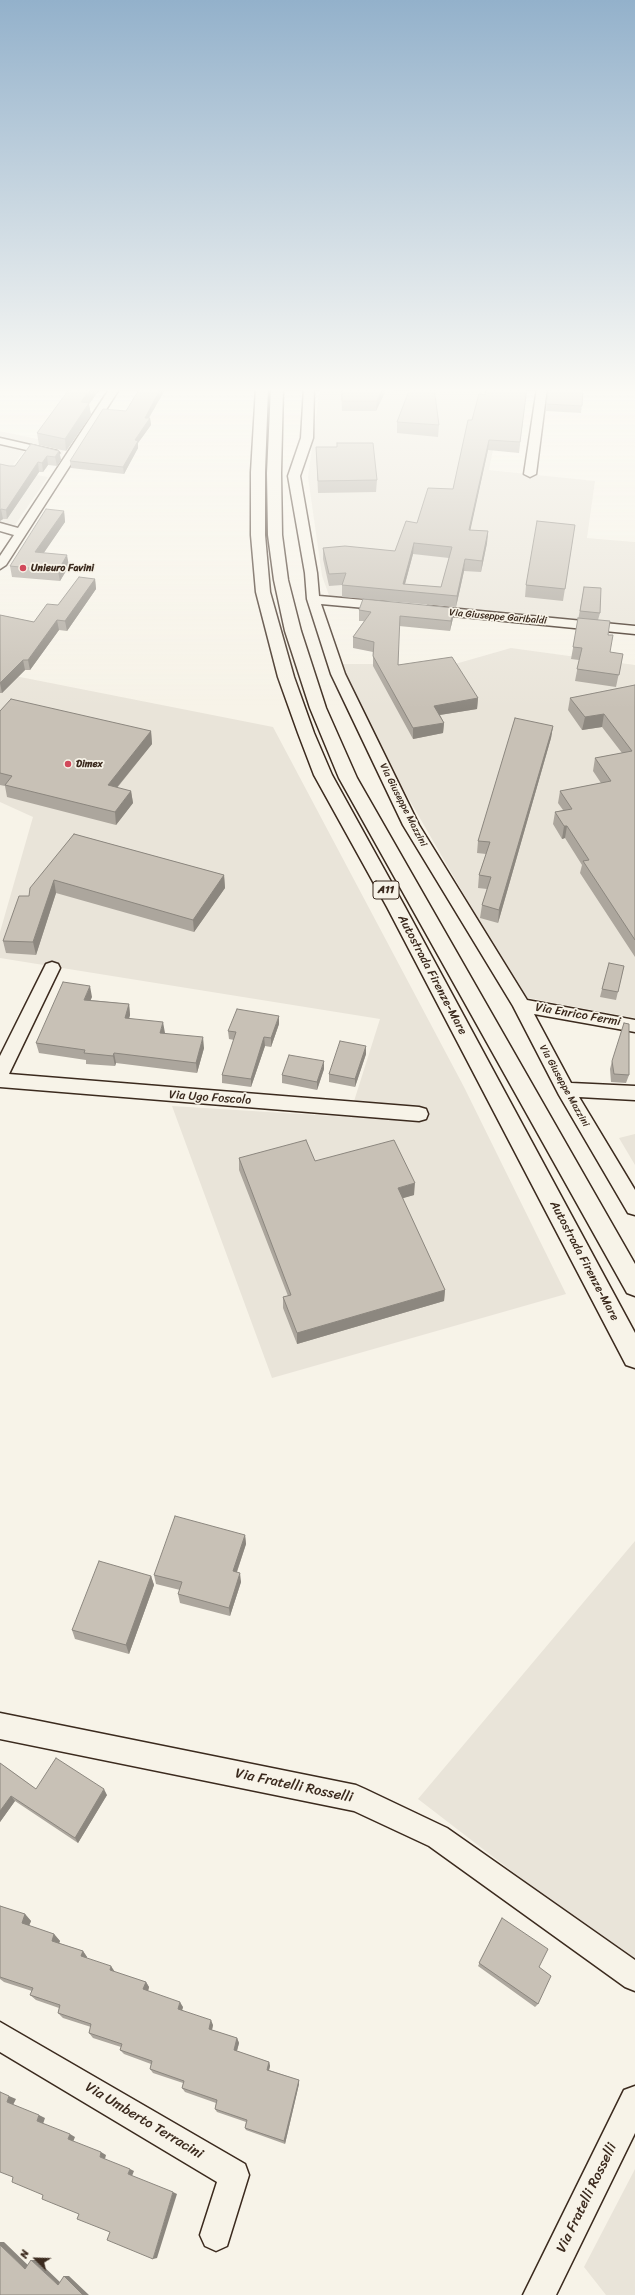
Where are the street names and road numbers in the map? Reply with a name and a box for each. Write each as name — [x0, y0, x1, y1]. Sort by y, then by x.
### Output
street label: Via Giuseppe Garibaldi — [449, 607, 547, 627]
street label: Via Giuseppe Mazzini — [377, 761, 429, 849]
road number: A11 — [373, 881, 399, 899]
street label: Autostrada Firenze-Mare — [394, 913, 470, 1037]
street label: Via Enrico Fermi — [534, 1000, 622, 1030]
street label: Via Giuseppe Mazzini — [536, 1043, 592, 1129]
street label: Via Ugo Foscolo — [168, 1088, 252, 1108]
street label: Autostrada Firenze-Mare — [546, 1199, 622, 1323]
street label: Via Fratelli Rosselli — [234, 1765, 354, 1807]
street label: Via Umberto Terracini — [82, 2079, 206, 2163]
street label: Via Fratelli Rosselli — [553, 2141, 621, 2255]

